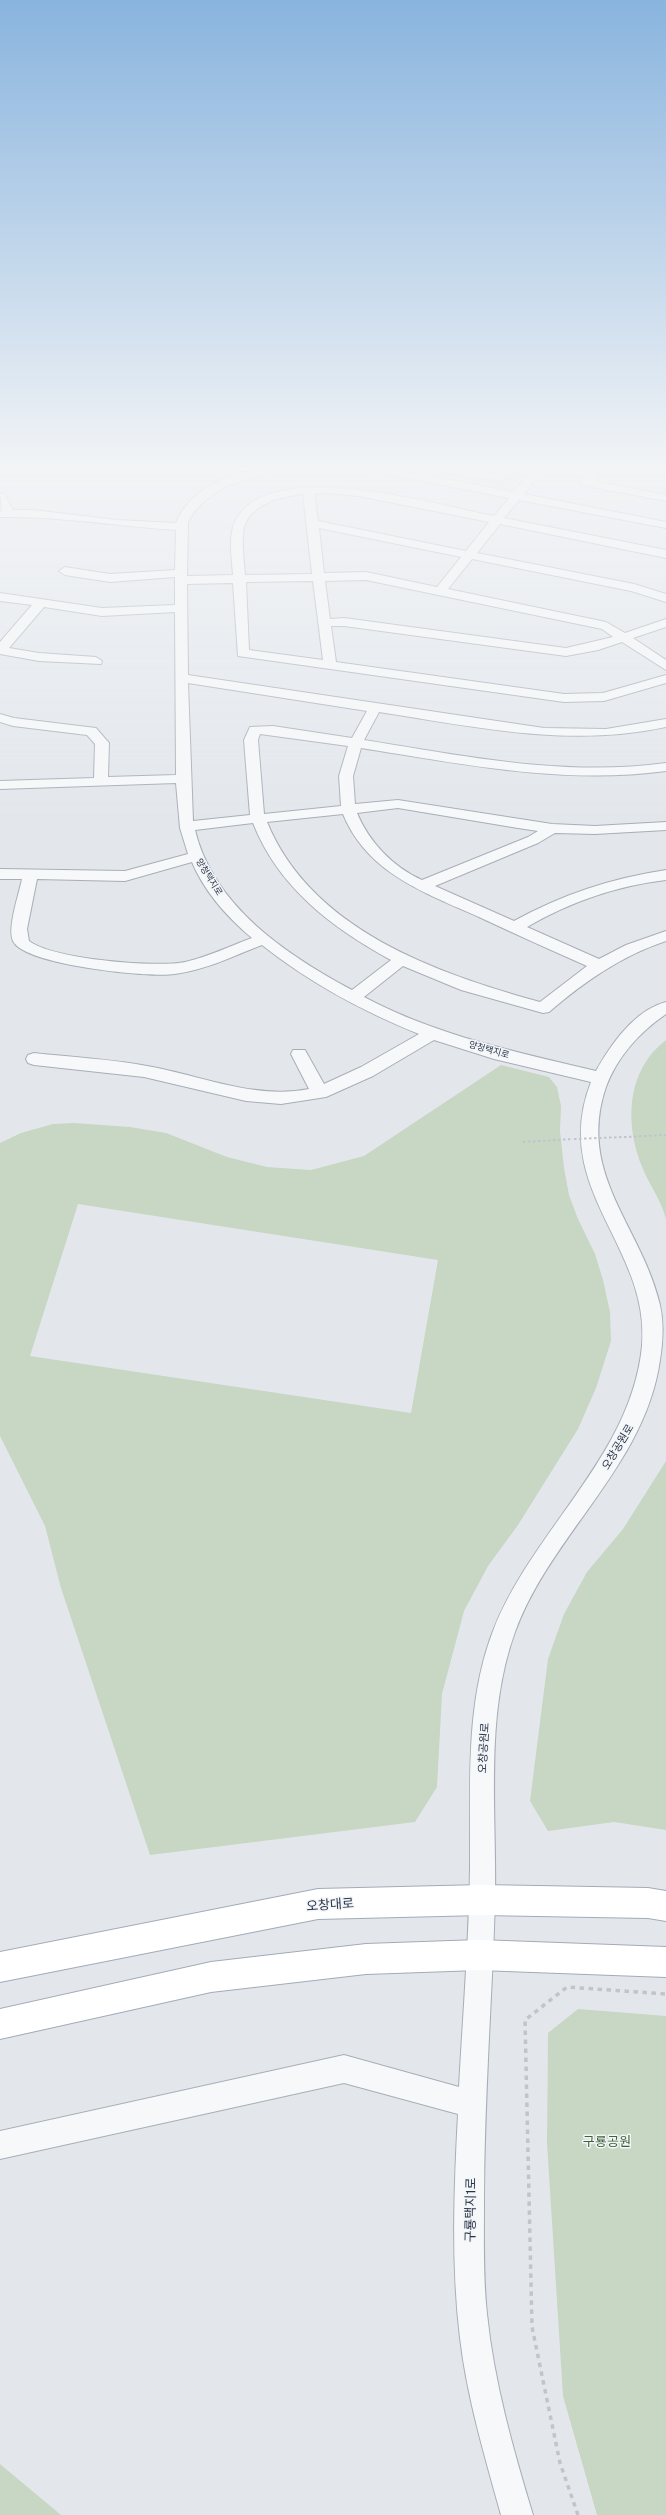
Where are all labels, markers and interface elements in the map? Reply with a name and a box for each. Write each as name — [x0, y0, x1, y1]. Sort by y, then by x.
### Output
street label: 양청택지로 — [193, 857, 225, 897]
street label: 양청택지로 — [468, 1039, 510, 1061]
street label: 오창공원로 — [599, 1422, 637, 1472]
street label: 오창공원로 — [476, 1722, 492, 1774]
street label: 오창대로 — [306, 1896, 354, 1914]
park label: 구룡공원 — [583, 2134, 631, 2150]
street label: 구룡택지1로 — [463, 2177, 479, 2243]

